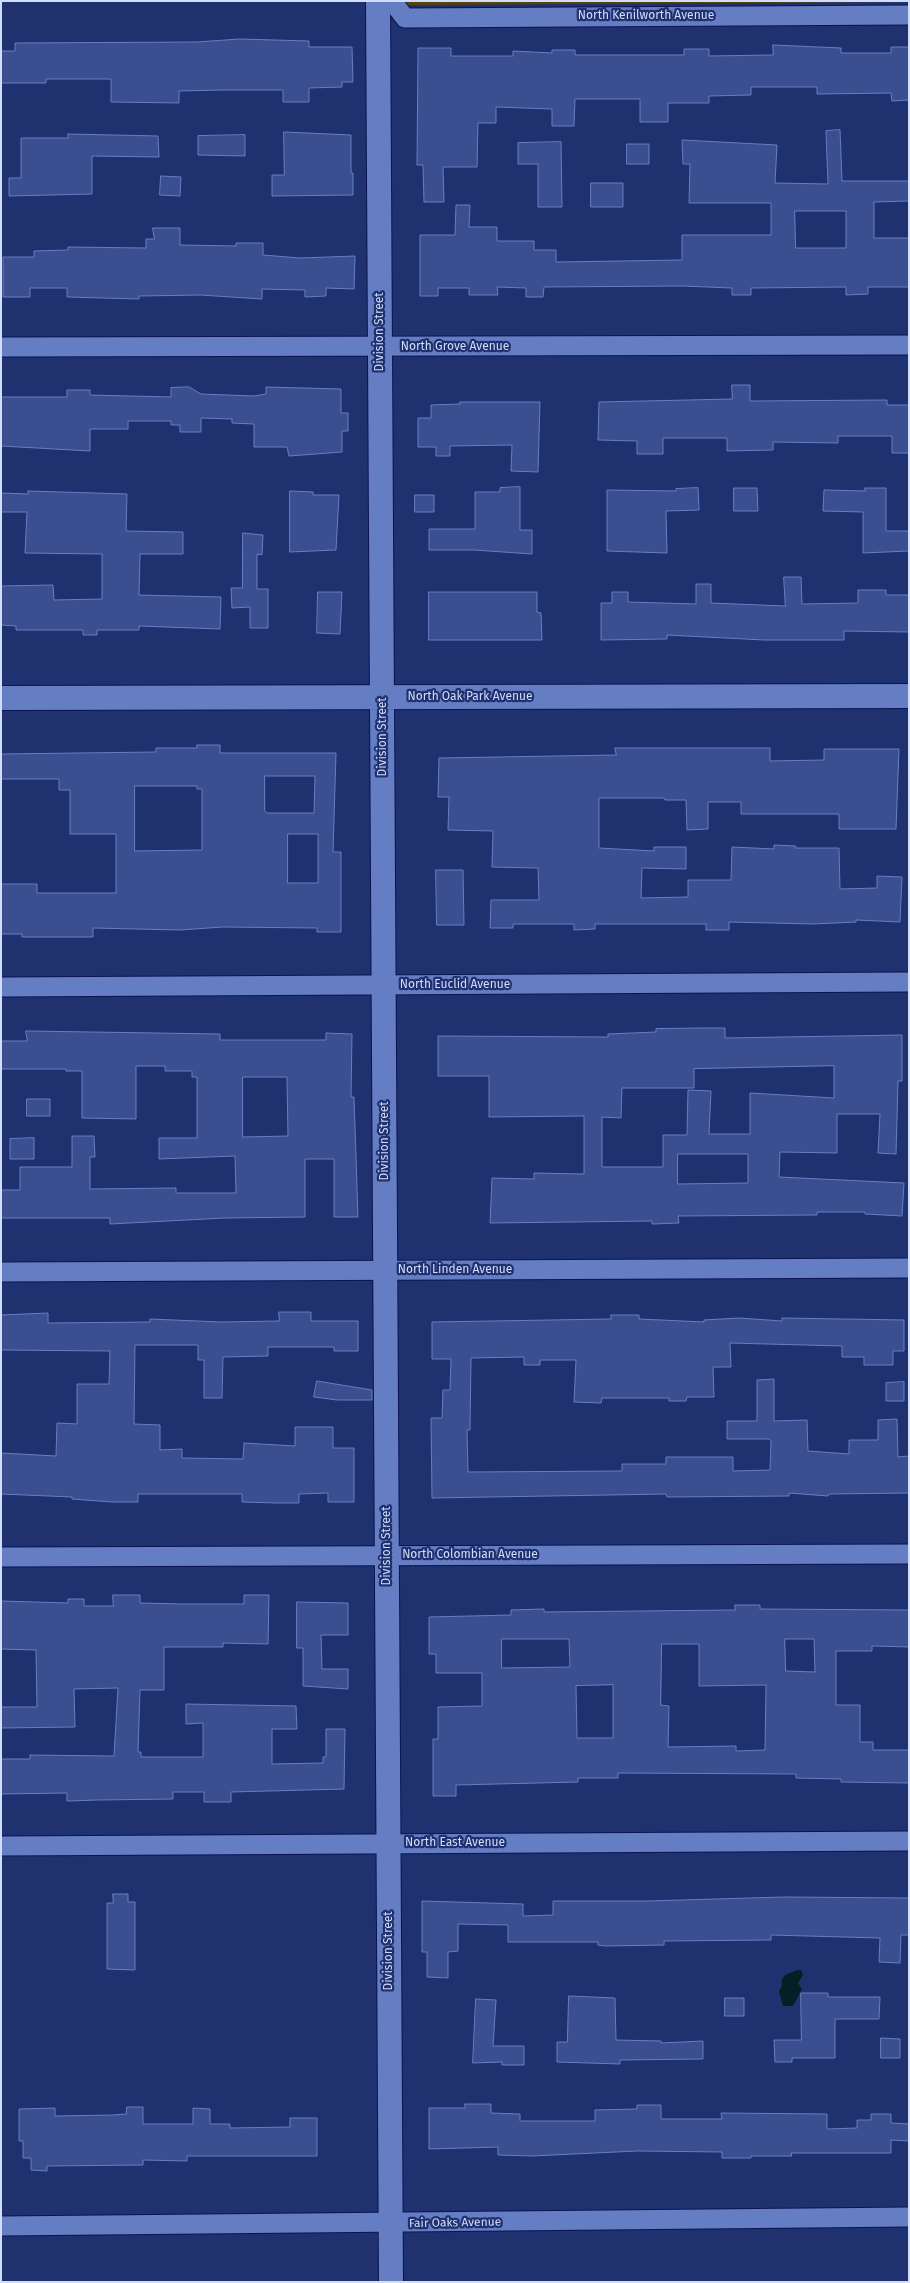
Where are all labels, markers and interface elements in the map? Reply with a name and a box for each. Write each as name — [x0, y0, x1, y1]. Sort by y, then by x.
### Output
street label: North Kenilworth Avenue — [578, 9, 714, 23]
street label: Division Street — [373, 292, 387, 372]
street label: North Grove Avenue — [401, 340, 509, 354]
street label: North Oak Park Avenue — [407, 690, 533, 704]
street label: Division Street — [376, 697, 390, 777]
street label: North Euclid Avenue — [400, 978, 510, 992]
street label: Division Street — [378, 1101, 392, 1181]
street label: North Linden Avenue — [398, 1263, 512, 1277]
street label: Division Street — [380, 1506, 394, 1586]
street label: North Colombian Avenue — [402, 1548, 538, 1562]
street label: North East Avenue — [405, 1836, 505, 1850]
street label: Division Street — [382, 1911, 396, 1991]
street label: Fair Oaks Avenue — [409, 2215, 501, 2231]

